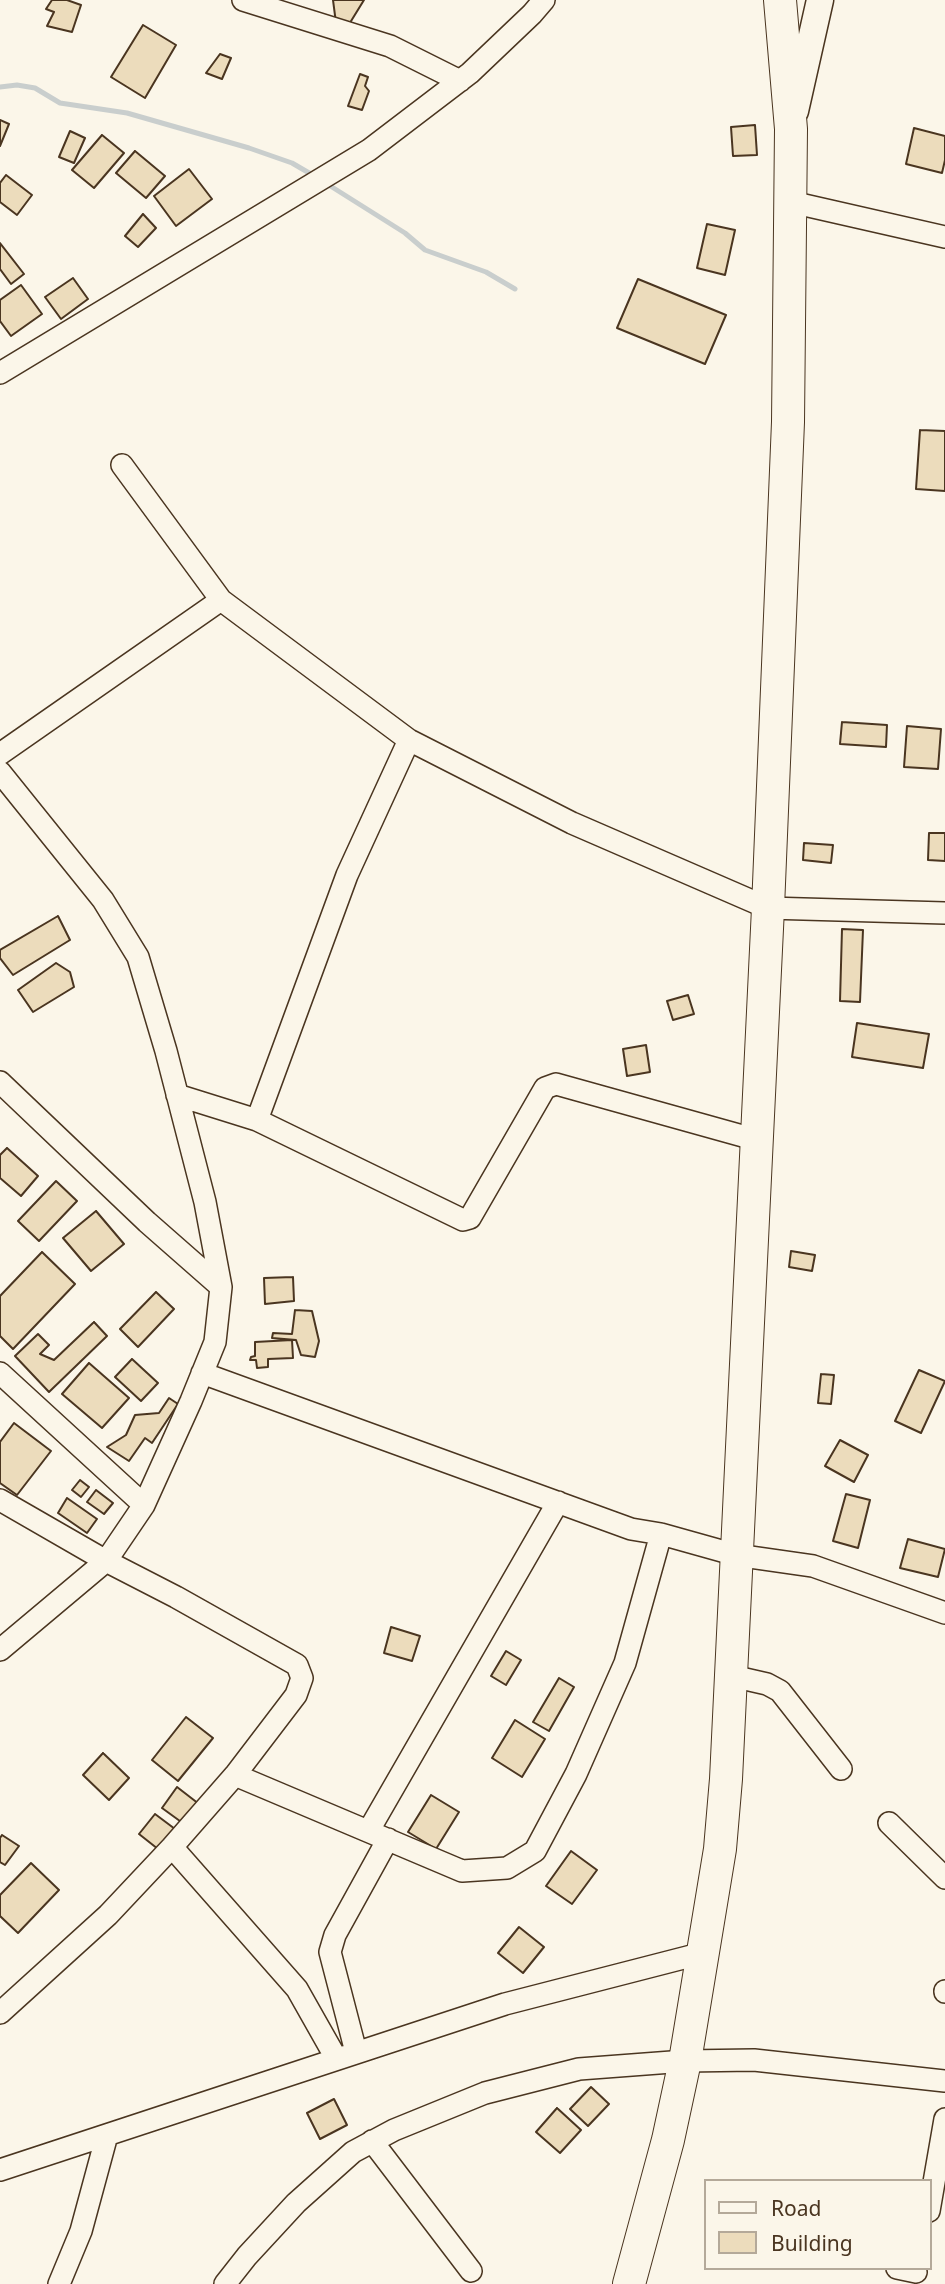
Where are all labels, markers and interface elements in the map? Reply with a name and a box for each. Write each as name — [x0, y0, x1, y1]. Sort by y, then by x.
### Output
legend — [704, 2179, 931, 2270]
text: Road — [771, 2194, 821, 2222]
text: Building — [771, 2229, 853, 2257]

